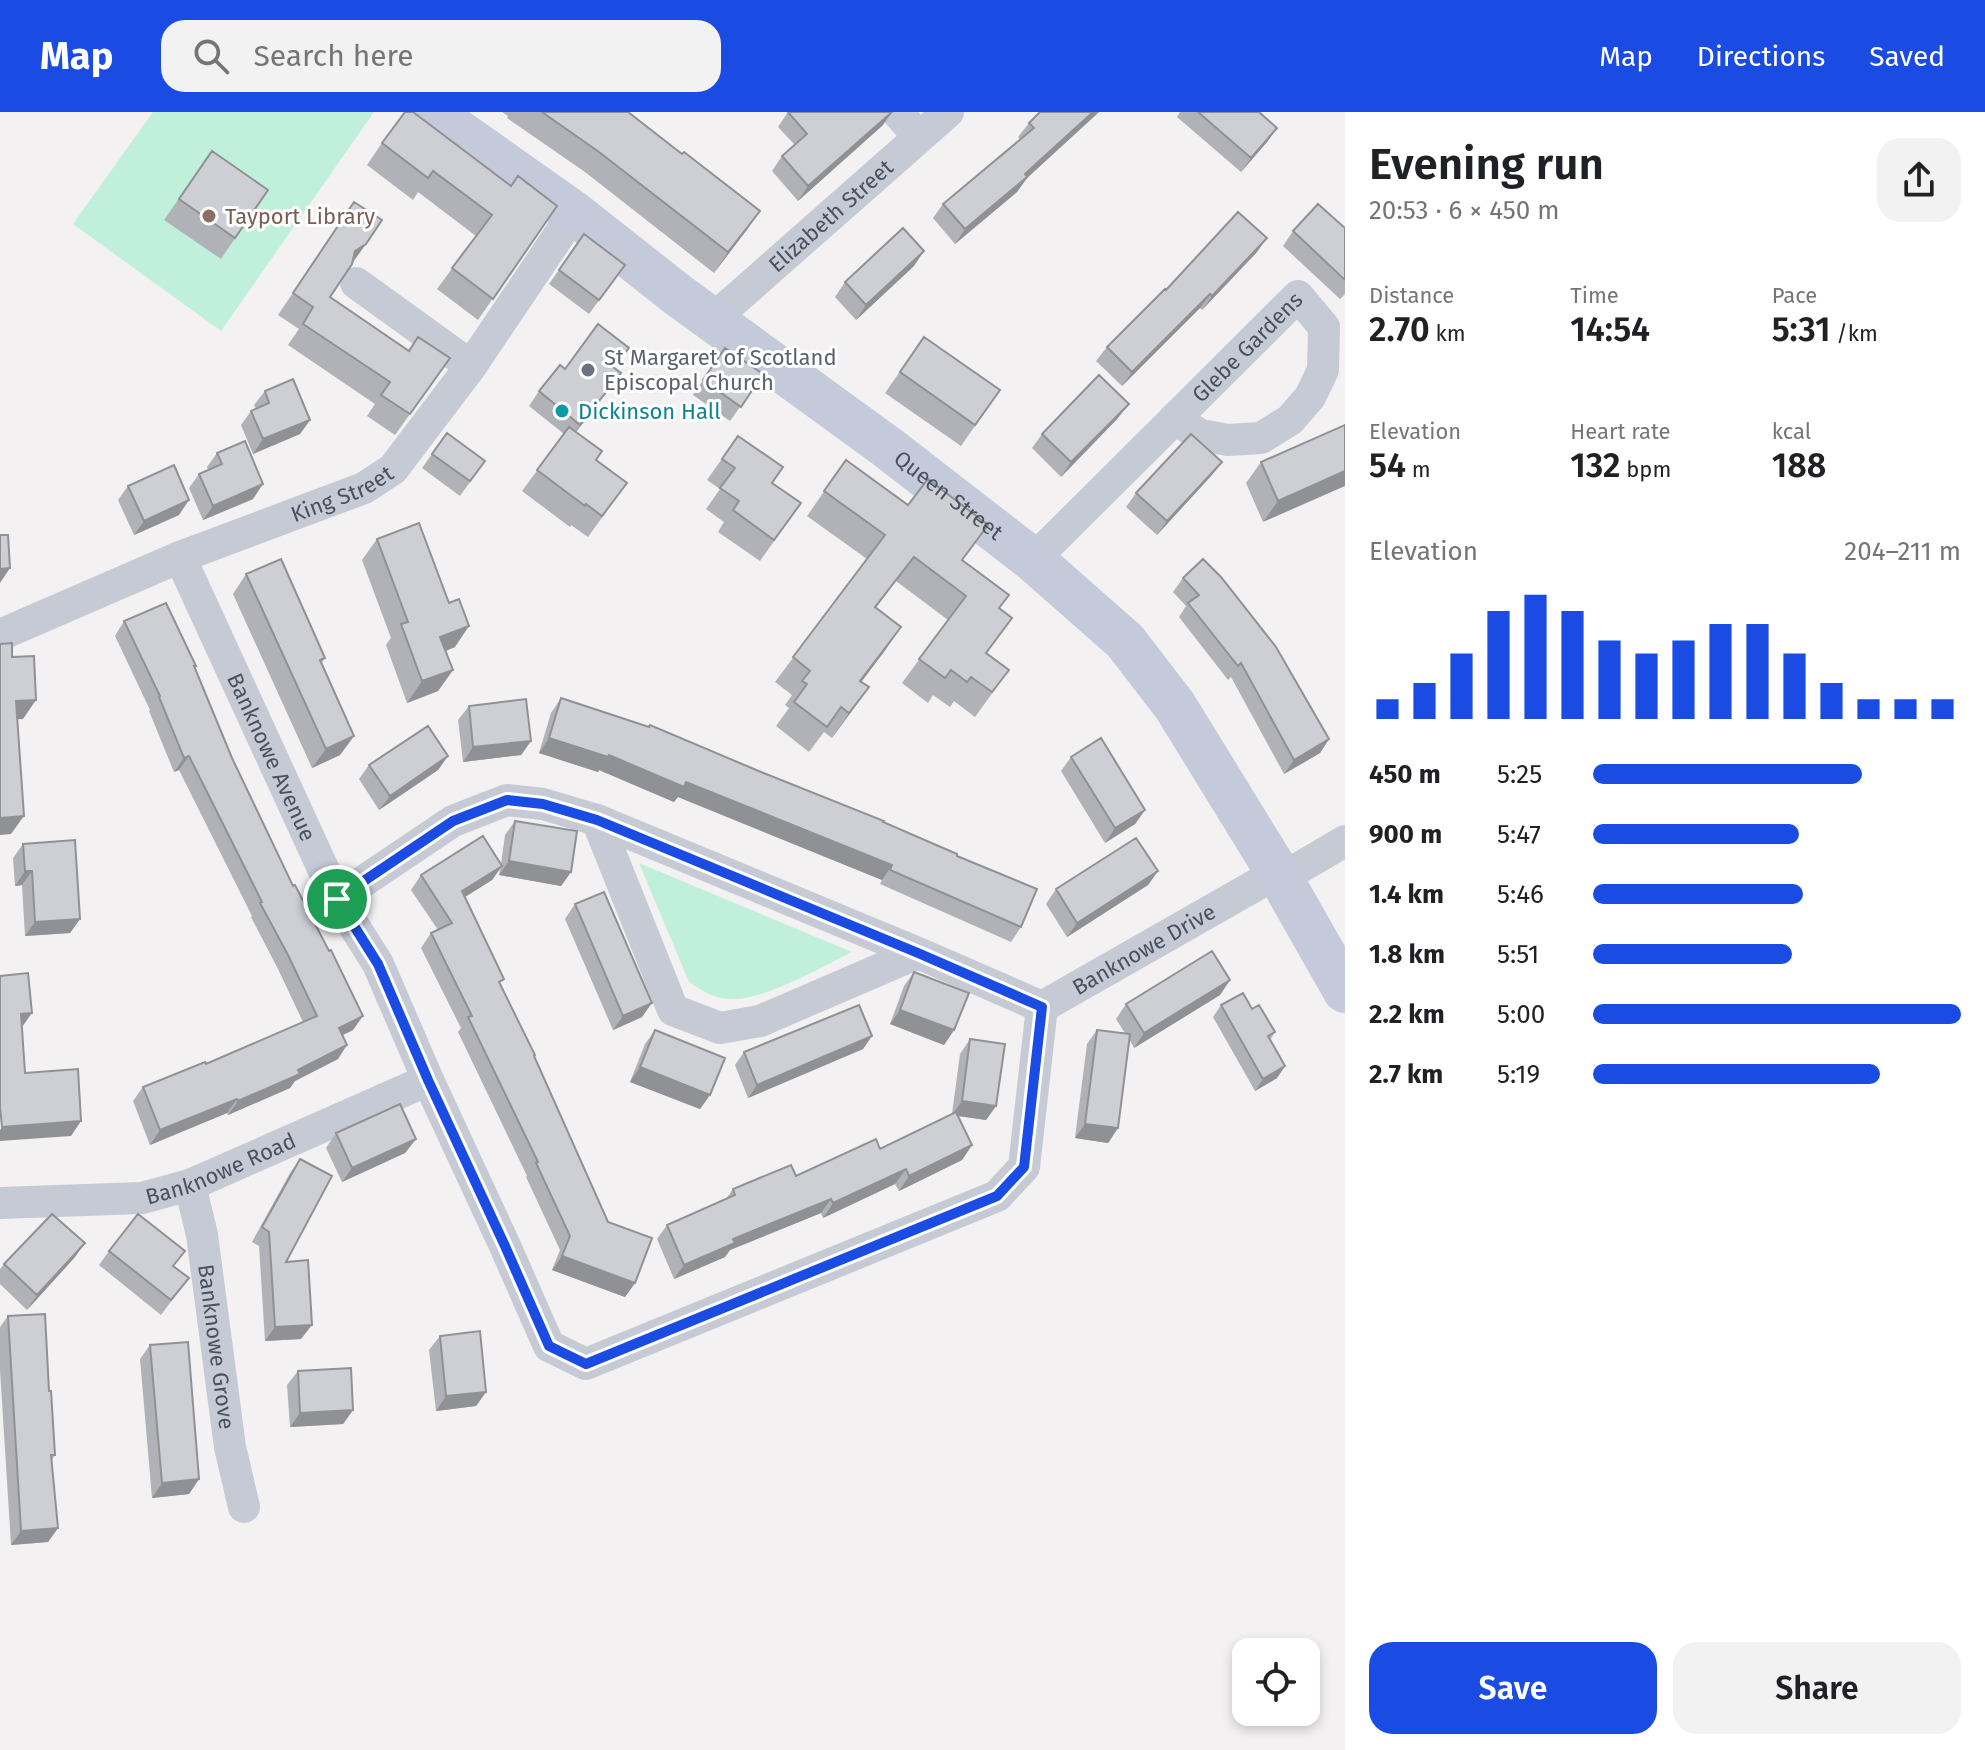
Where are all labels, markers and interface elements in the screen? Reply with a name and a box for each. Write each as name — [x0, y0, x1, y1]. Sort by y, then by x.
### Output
search box — [161, 20, 721, 92]
text: Map — [40, 33, 113, 79]
icon: search — [189, 34, 233, 78]
text: Search here — [253, 38, 414, 74]
text: Map — [1599, 40, 1653, 73]
text: Directions — [1697, 40, 1825, 73]
text: Saved — [1869, 40, 1945, 73]
text: Evening run — [1369, 138, 1604, 191]
button: share — [1877, 138, 1961, 222]
street label: Elizabeth Street — [763, 154, 899, 278]
text: 20:53 · 6 × 450 m — [1369, 195, 1559, 226]
place label: Tayport Library — [225, 203, 375, 230]
marker: Tayport Library — [200, 207, 218, 225]
text: Distance — [1369, 282, 1454, 309]
text: Time — [1570, 282, 1619, 309]
text: Pace — [1772, 282, 1817, 309]
street label: Glebe Gardens — [1186, 286, 1308, 408]
text: 2.70 — [1369, 309, 1430, 350]
text: 14:54 — [1570, 309, 1650, 350]
text: 5:31 — [1772, 309, 1830, 350]
text: km — [1430, 320, 1466, 347]
text: /km — [1830, 320, 1878, 347]
place label: St Margaret of Scotland Episcopal Church — [604, 344, 837, 396]
marker: St Margaret of Scotland Episcopal Church — [579, 361, 597, 379]
place label: Dickinson Hall — [578, 398, 721, 425]
marker: Dickinson Hall — [553, 402, 571, 420]
text: Elevation — [1369, 418, 1461, 445]
text: Heart rate — [1570, 418, 1671, 445]
text: kcal — [1772, 418, 1811, 445]
street label: Queen Street — [889, 445, 1008, 546]
text: 54 — [1369, 445, 1406, 486]
text: 132 — [1570, 445, 1620, 486]
text: 188 — [1772, 445, 1826, 486]
text: m — [1406, 456, 1431, 483]
text: bpm — [1620, 456, 1671, 483]
street label: King Street — [287, 460, 398, 528]
text: Elevation — [1369, 536, 1478, 567]
text: 204–211 m — [1844, 536, 1961, 567]
street label: Banknowe Avenue — [221, 669, 322, 845]
text: 450 m — [1369, 759, 1441, 790]
text: 5:25 — [1497, 759, 1542, 790]
text: 900 m — [1369, 819, 1442, 850]
text: 5:47 — [1497, 819, 1541, 850]
pin — [303, 865, 371, 933]
icon: arrive — [315, 877, 359, 921]
text: 1.4 km — [1369, 879, 1444, 910]
text: 5:46 — [1497, 879, 1544, 910]
street label: Banknowe Drive — [1067, 898, 1220, 1001]
text: 1.8 km — [1369, 939, 1445, 970]
text: 5:51 — [1497, 939, 1539, 970]
text: 2.2 km — [1369, 999, 1445, 1030]
text: 5:00 — [1497, 999, 1545, 1030]
text: 2.7 km — [1369, 1059, 1443, 1090]
text: 5:19 — [1497, 1059, 1540, 1090]
street label: Banknowe Road — [143, 1127, 300, 1210]
street label: Banknowe Grove — [192, 1263, 241, 1431]
map controls — [1232, 1638, 1320, 1726]
button: locate — [1232, 1638, 1320, 1726]
button: Save — [1369, 1642, 1657, 1734]
button: Share — [1673, 1642, 1961, 1734]

